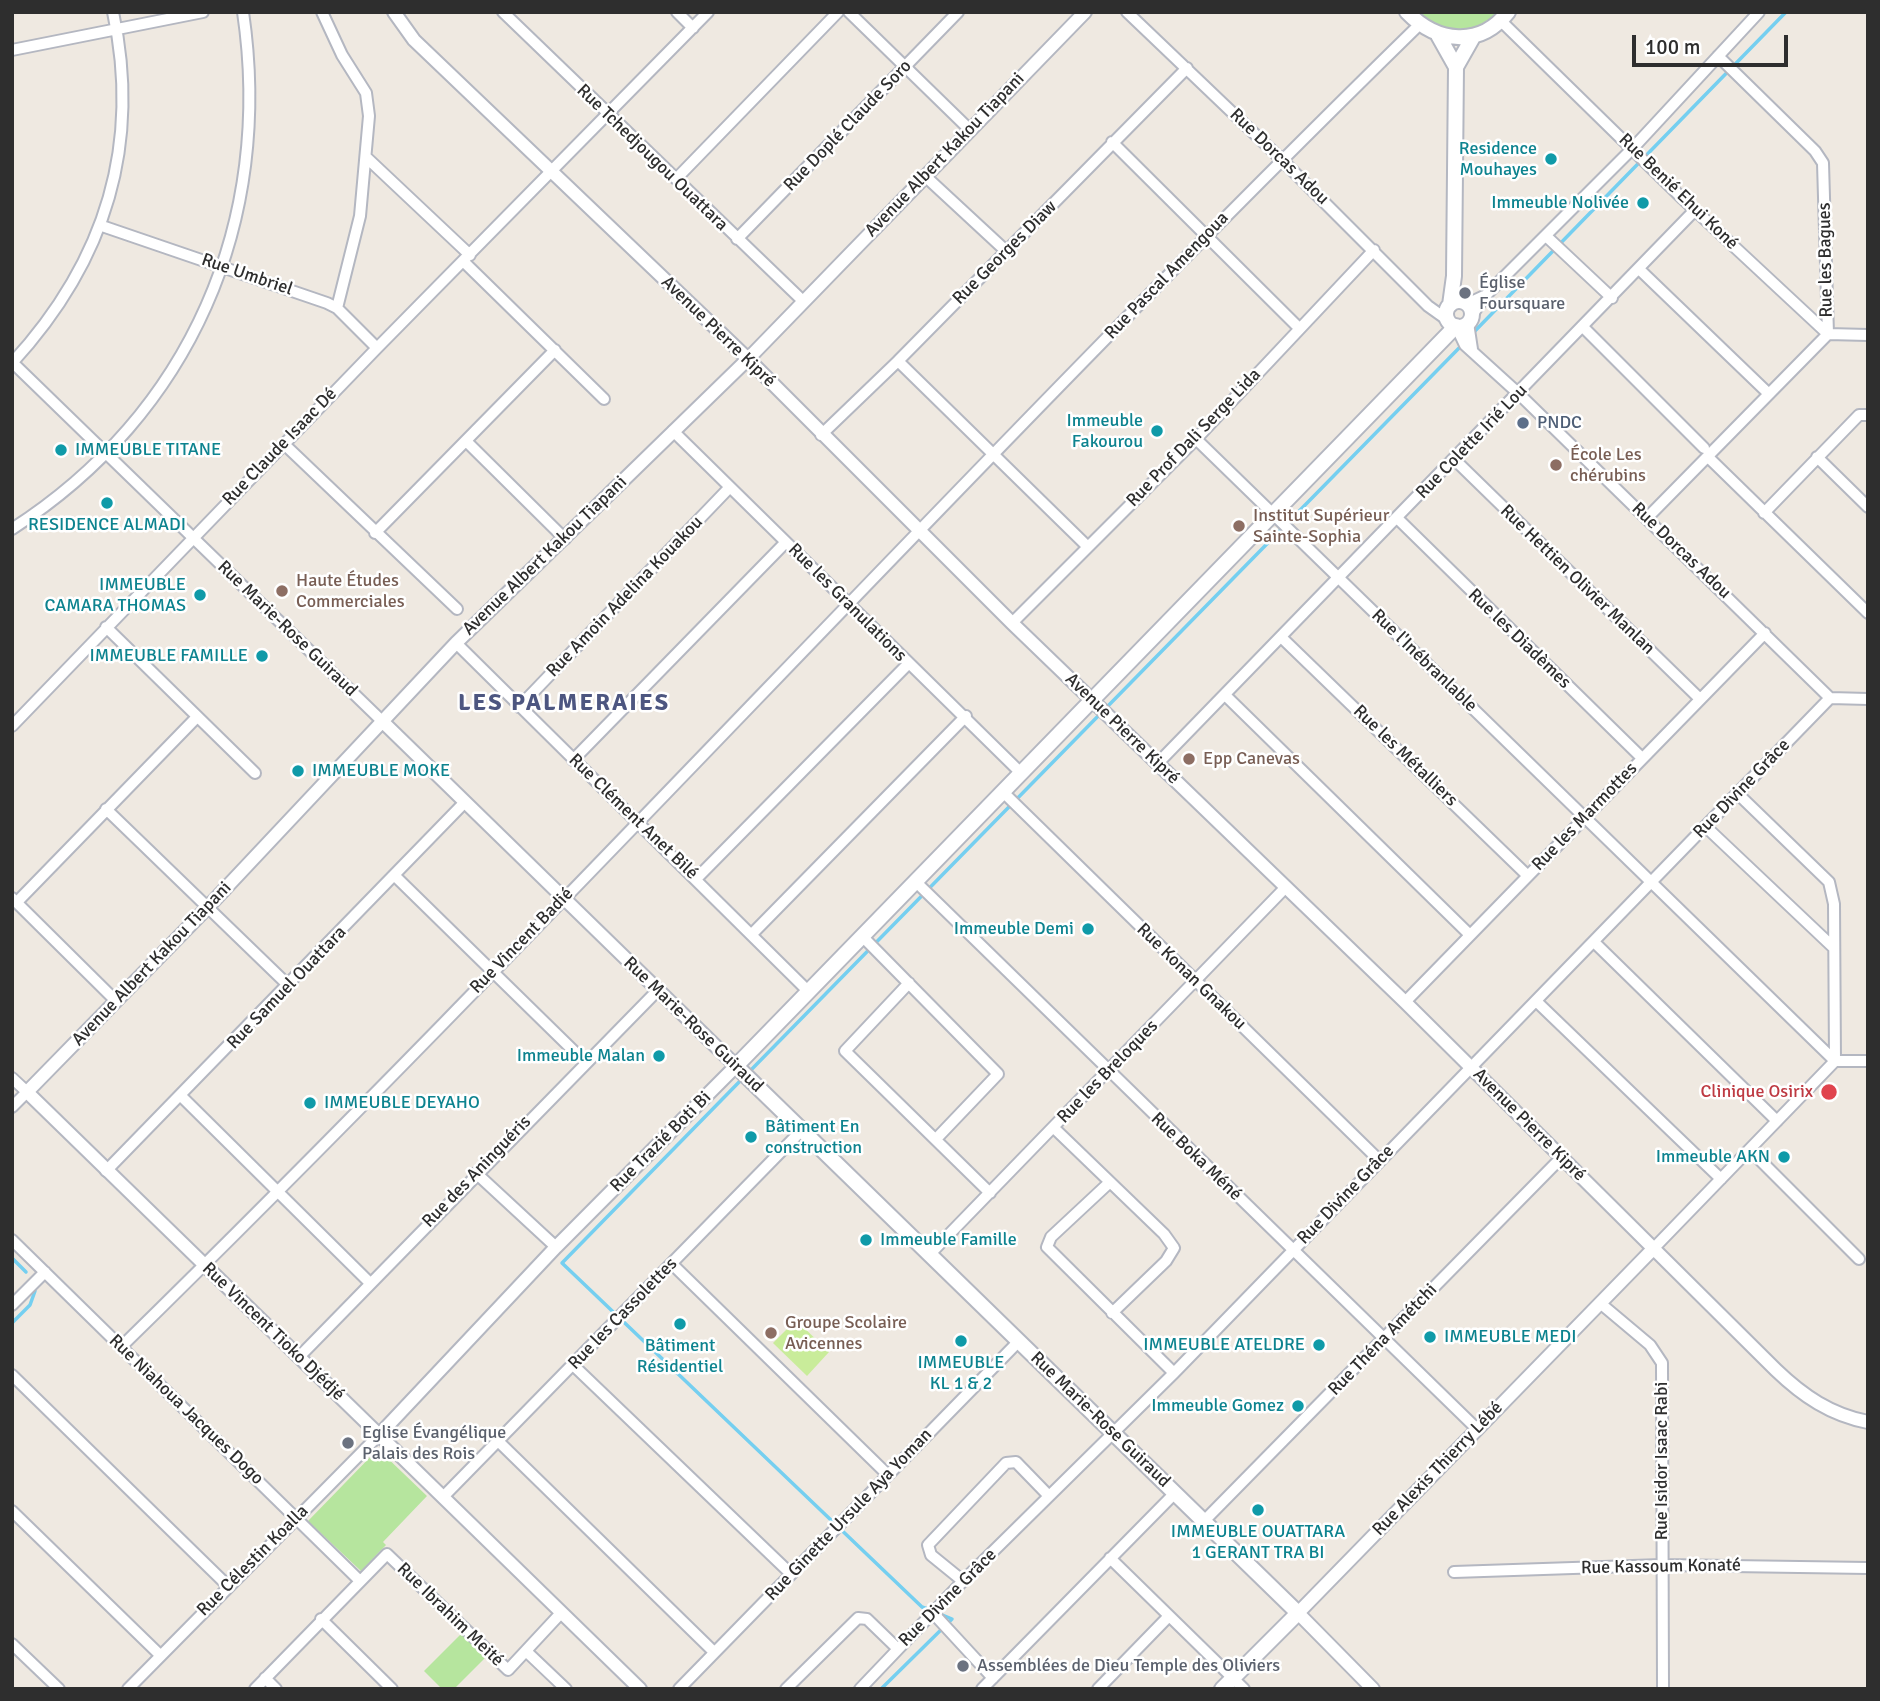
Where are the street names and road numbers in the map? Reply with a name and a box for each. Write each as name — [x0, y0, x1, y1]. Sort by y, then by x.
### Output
street label: Rue Doplé Claude Soro — [780, 56, 916, 196]
street label: Avenue Albert Kakou Tiapani — [861, 68, 1029, 242]
street label: Rue Tchedjougou Ouattara — [572, 80, 732, 236]
street label: Rue Dorcas Adou — [1225, 104, 1333, 210]
street label: Rue Benié Ehui Koné — [1614, 129, 1742, 255]
street label: Rue Georges Diaw — [948, 196, 1062, 310]
street label: Rue les Bagues — [1814, 202, 1838, 318]
street label: Rue Pascal Amengoua — [1101, 208, 1233, 344]
street label: Rue Umbriel — [198, 249, 296, 301]
street label: Avenue Pierre Kipré — [656, 272, 780, 392]
street label: Rue Prof Dali Serge Lida — [1122, 364, 1266, 512]
street label: Rue Colette Irié Lou — [1412, 380, 1532, 504]
street label: Rue Claude Isaac Dé — [218, 384, 342, 510]
street label: Avenue Albert Kakou Tiapani — [458, 472, 632, 640]
street label: Rue Dorcas Adou — [1627, 498, 1735, 604]
street label: Rue Hettien Olivier Manlan — [1495, 500, 1659, 660]
street label: Rue Amoin Adelina Kouakou — [542, 512, 708, 682]
street label: Rue les Granulations — [783, 539, 911, 667]
street label: Rue Marie-Rose Guiraud — [213, 557, 361, 701]
street label: Rue les Diadèmes — [1463, 585, 1575, 693]
street label: Rue l'Inébranlable — [1367, 605, 1481, 717]
street label: Avenue Pierre Kipré — [1060, 669, 1184, 789]
street label: Rue les Métalliers — [1348, 701, 1462, 811]
street label: Rue Divine Grâce — [1689, 735, 1795, 843]
street label: Rue Clément Anet Bilé — [564, 750, 702, 884]
street label: Rue les Marmottes — [1528, 758, 1642, 876]
street label: Avenue Albert Kakou Tiapani — [68, 877, 236, 1051]
street label: Rue Vincent Badié — [466, 884, 578, 998]
street label: Rue Konan Gnakou — [1132, 919, 1250, 1035]
street label: Rue Samuel Ouattara — [223, 922, 351, 1054]
street label: Rue Marie-Rose Guiraud — [619, 953, 767, 1097]
street label: Rue les Breloques — [1053, 1016, 1163, 1128]
street label: Avenue Pierre Kipré — [1468, 1064, 1590, 1186]
street label: Rue Trazié Boti Bi — [606, 1087, 716, 1197]
street label: Rue Boka Méné — [1146, 1108, 1246, 1206]
street label: Rue des Aninguéris — [418, 1112, 536, 1232]
street label: Rue Divine Grâce — [1293, 1141, 1399, 1249]
street label: Rue les Cassolettes — [564, 1253, 682, 1375]
street label: Rue Vincent Tioko Djédjé — [197, 1258, 349, 1406]
street label: Rue Théna Amétchi — [1324, 1279, 1442, 1401]
street label: Rue Niahoua Jacques Dogo — [104, 1330, 268, 1490]
street label: Rue Marie-Rose Guiraud — [1026, 1348, 1174, 1492]
street label: Rue Isidor Isaac Rabi — [1651, 1382, 1673, 1540]
street label: Rue Alexis Thierry Lébé — [1368, 1397, 1508, 1541]
street label: Rue Ginette Ursule Aya Yoman — [761, 1424, 937, 1606]
street label: Rue Célestin Koalla — [193, 1501, 313, 1621]
street label: Rue Divine Grâce — [895, 1545, 1001, 1651]
street label: Rue Kassoum Konaté — [1581, 1555, 1741, 1579]
street label: Rue Ibrahim Meité — [392, 1559, 508, 1671]

